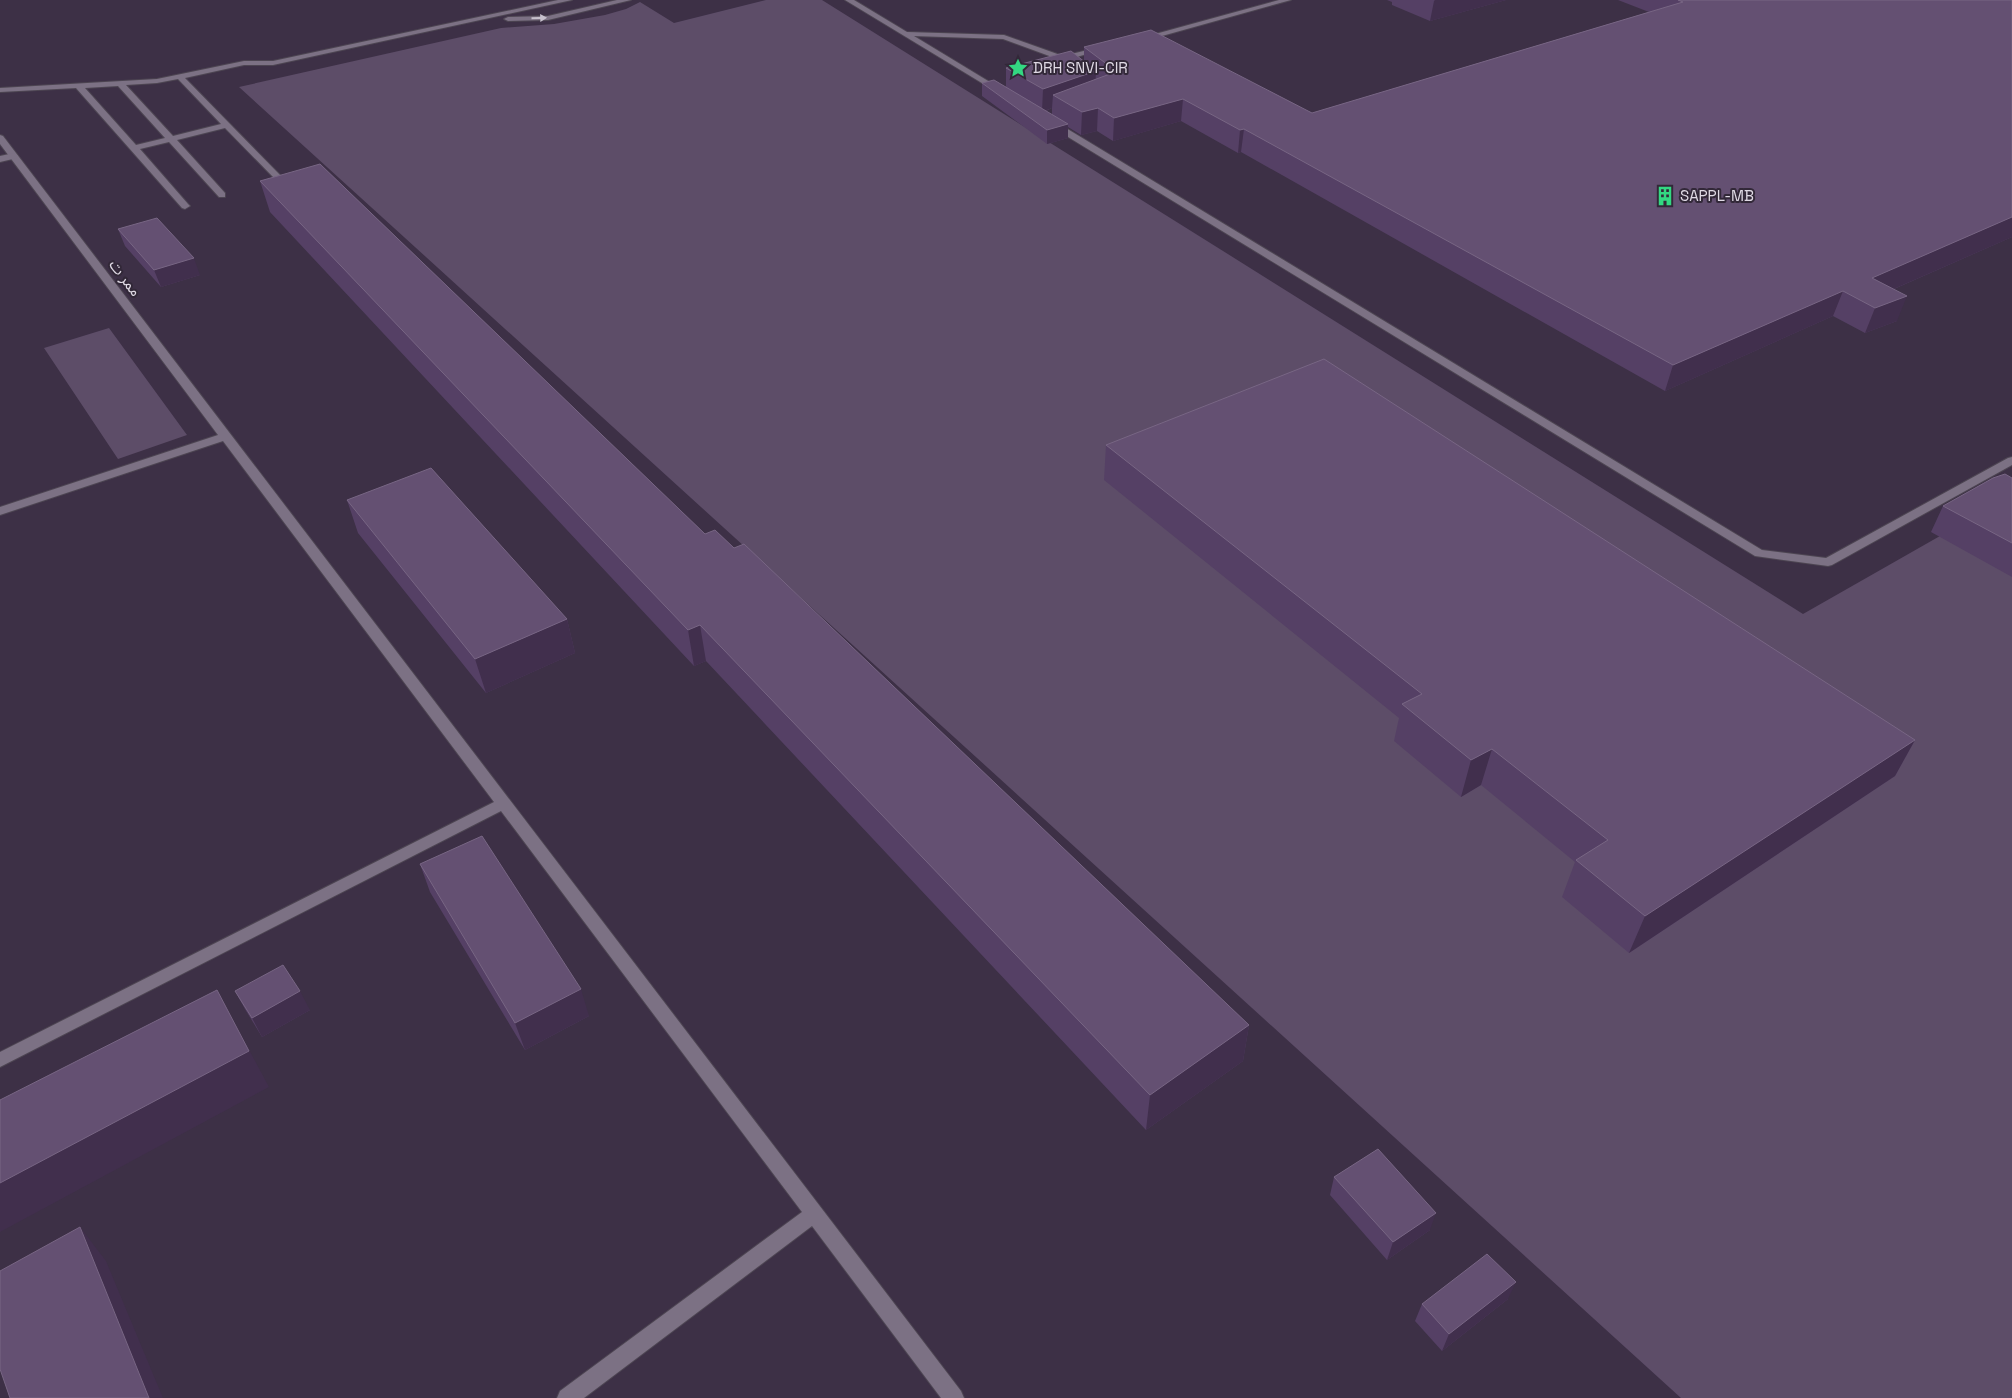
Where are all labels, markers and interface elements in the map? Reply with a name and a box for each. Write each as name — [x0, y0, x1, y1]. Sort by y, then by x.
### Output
one-way arrow — [531, 14, 547, 22]
place icon: DRH SNVI-CIR — [1007, 57, 1029, 79]
place label: DRH SNVI-CIR — [1033, 58, 1128, 77]
building icon: SAPPL-MB — [1654, 185, 1676, 207]
place label: SAPPL-MB — [1680, 186, 1754, 205]
street label: ممر ت — [105, 256, 145, 300]

